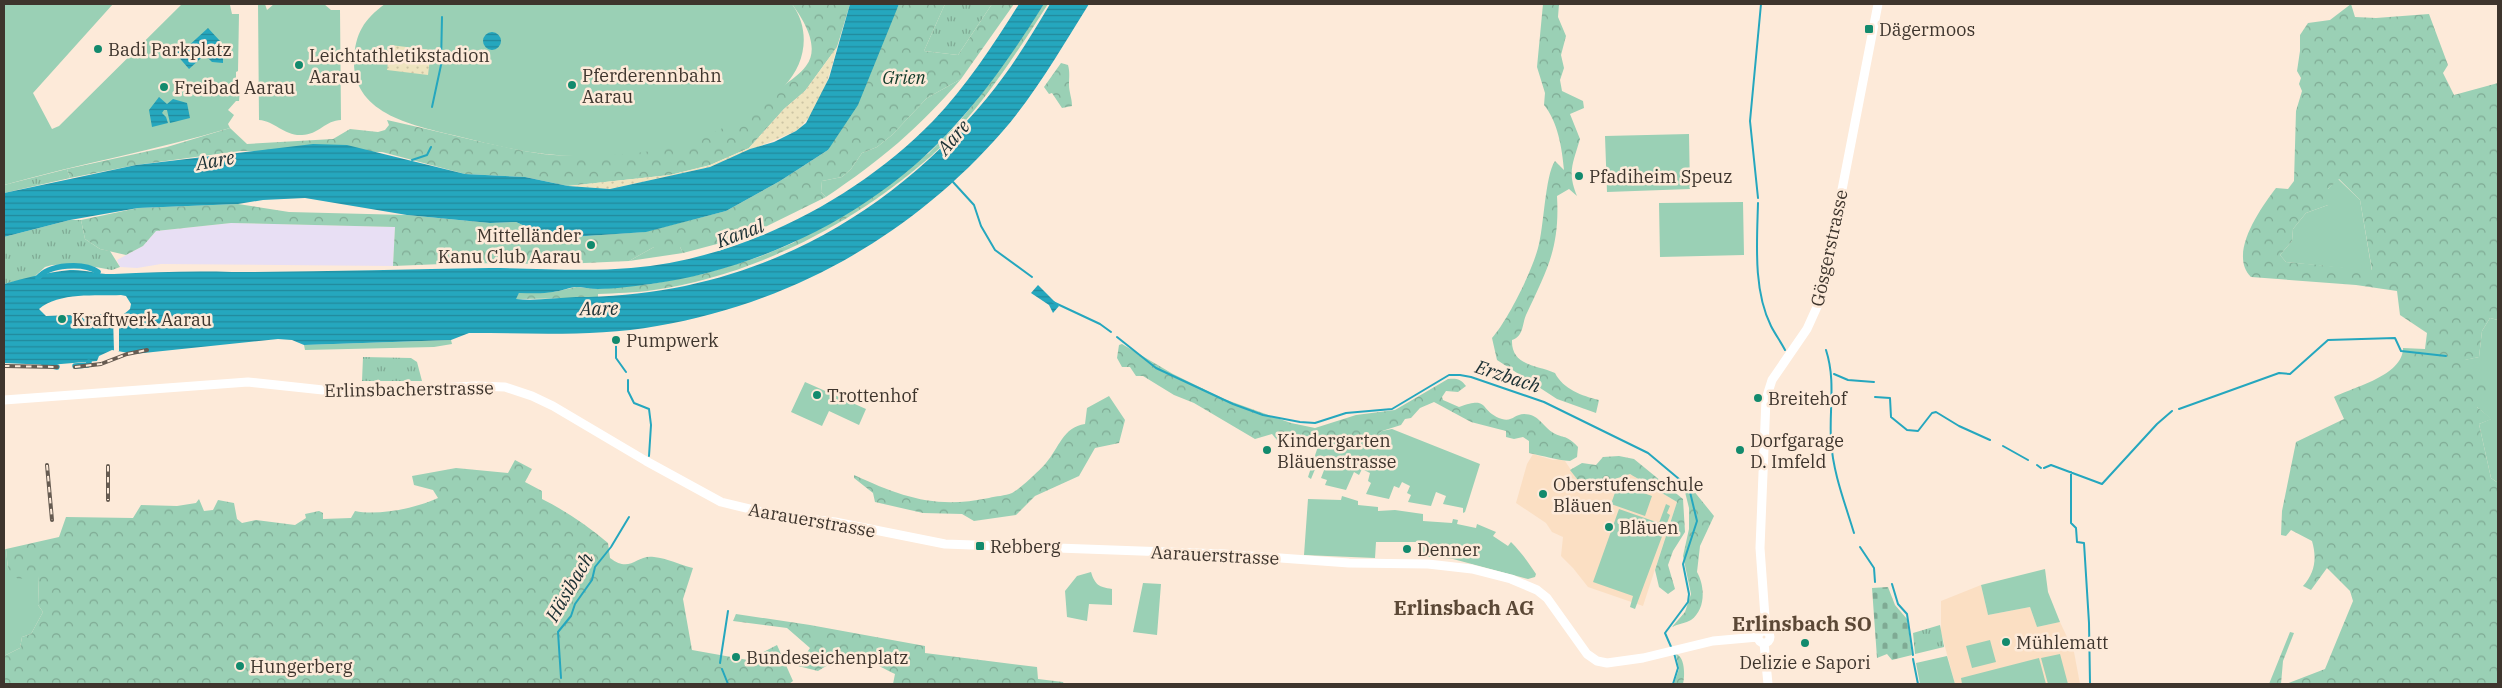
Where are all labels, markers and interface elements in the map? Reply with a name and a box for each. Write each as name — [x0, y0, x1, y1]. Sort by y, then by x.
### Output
place label: Dägermoos — [1879, 18, 1975, 41]
marker: Dägermoos — [1863, 23, 1875, 35]
place label: Badi Parkplatz — [108, 38, 232, 61]
marker: Badi Parkplatz — [92, 43, 104, 55]
place label: Leichtathletikstadion Aarau — [309, 44, 490, 88]
marker: Leichtathletikstadion Aarau — [293, 59, 305, 71]
place label: Pferderennbahn Aarau — [582, 64, 722, 108]
park label: Grien — [882, 66, 927, 89]
place label: Freibad Aarau — [174, 76, 295, 99]
marker: Pferderennbahn Aarau — [566, 79, 578, 91]
marker: Freibad Aarau — [158, 81, 170, 93]
water label: Aare — [930, 114, 975, 161]
water label: Aare — [192, 145, 237, 176]
place label: Pfadiheim Speuz — [1589, 165, 1732, 188]
marker: Pfadiheim Speuz — [1573, 170, 1585, 182]
street label: Gösgerstrasse — [1805, 187, 1853, 309]
water label: Kanal — [712, 213, 768, 253]
place label: Mittelländer Kanu Club Aarau — [438, 224, 581, 268]
marker: Mittelländer Kanu Club Aarau — [585, 239, 597, 251]
water label: Aare — [577, 296, 619, 320]
place label: Kraftwerk Aarau — [72, 308, 212, 331]
marker: Kraftwerk Aarau — [56, 313, 68, 325]
place label: Pumpwerk — [626, 329, 719, 352]
marker: Pumpwerk — [610, 334, 622, 346]
water label: Erzbach — [1472, 354, 1544, 398]
street label: Erlinsbacherstrasse — [324, 376, 494, 402]
place label: Trottenhof — [827, 384, 920, 407]
place label: Breitehof — [1768, 387, 1849, 410]
marker: Trottenhof — [811, 389, 823, 401]
marker: Breitehof — [1752, 392, 1764, 404]
place label: Kindergarten Bläuenstrasse — [1277, 429, 1396, 473]
place label: Dorfgarage D. Imfeld — [1750, 429, 1844, 473]
marker: Kindergarten Bläuenstrasse — [1261, 444, 1273, 456]
marker: Dorfgarage D. Imfeld — [1734, 444, 1746, 456]
place label: Oberstufenschule Bläuen — [1553, 473, 1703, 517]
marker: Oberstufenschule Bläuen — [1537, 488, 1549, 500]
street label: Aarauerstrasse — [747, 498, 877, 542]
place label: Bläuen — [1619, 516, 1679, 539]
marker: Bläuen — [1603, 521, 1615, 533]
place label: Rebberg — [990, 535, 1061, 558]
place label: Denner — [1417, 538, 1480, 561]
marker: Rebberg — [974, 540, 986, 552]
street label: Aarauerstrasse — [1150, 540, 1280, 570]
marker: Denner — [1401, 543, 1413, 555]
water label: Häsibach — [539, 548, 599, 627]
district label: Erlinsbach AG — [1393, 594, 1535, 621]
district label: Erlinsbach SO — [1732, 610, 1872, 637]
place label: Mühlematt — [2016, 631, 2108, 654]
marker: Mühlematt — [2000, 636, 2012, 648]
marker: Delizie e Sapori — [1799, 637, 1811, 649]
place label: Bundeseichenplatz — [746, 646, 908, 669]
marker: Bundeseichenplatz — [730, 651, 742, 663]
place label: Delizie e Sapori — [1739, 651, 1871, 674]
place label: Hungerberg — [250, 655, 353, 678]
marker: Hungerberg — [234, 660, 246, 672]

